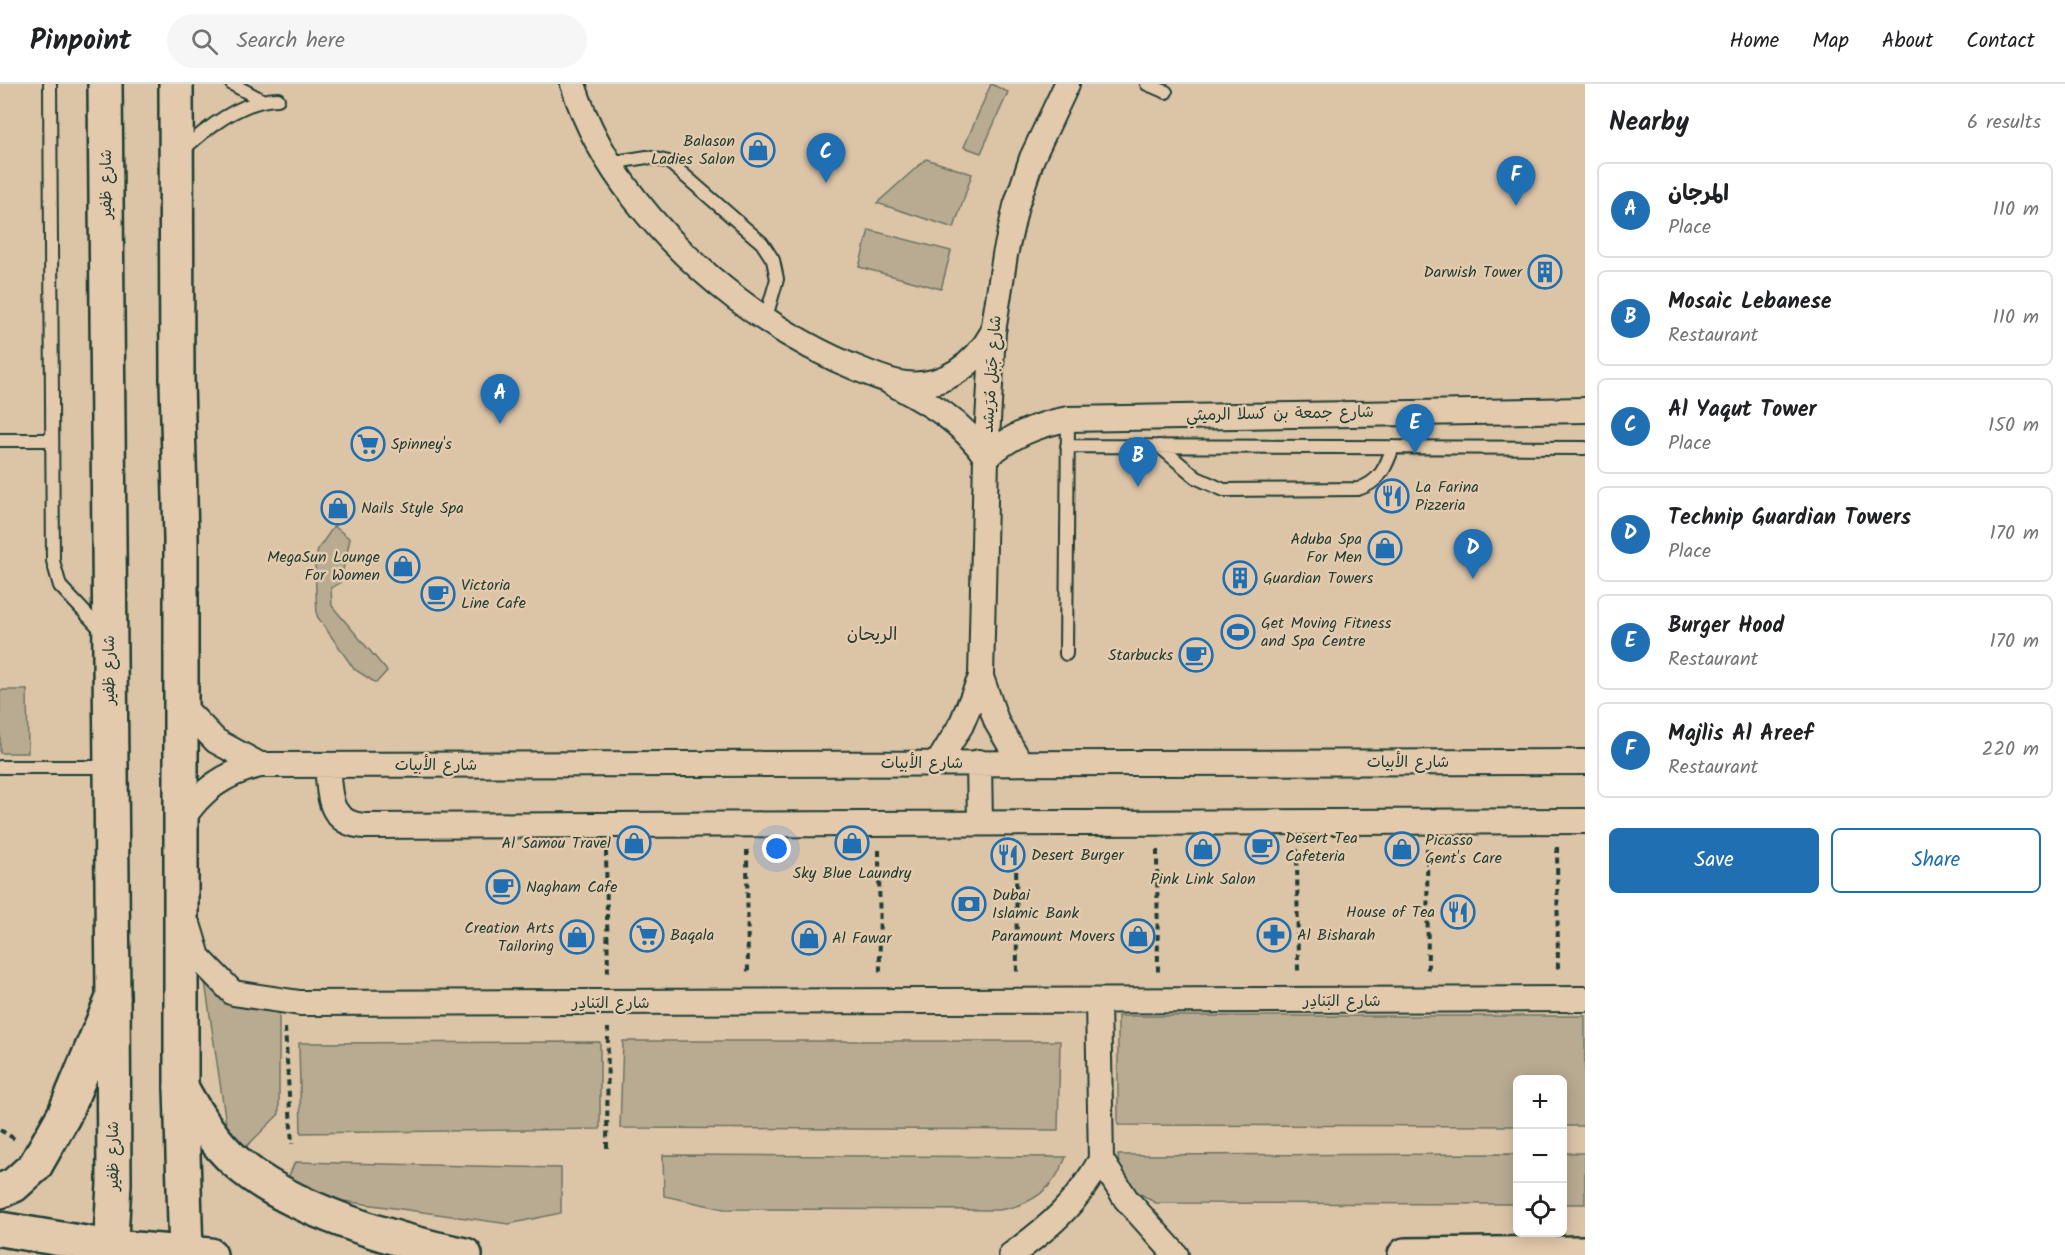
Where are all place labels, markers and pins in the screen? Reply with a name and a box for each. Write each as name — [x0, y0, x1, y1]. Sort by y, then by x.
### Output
place label: Balason Ladies Salon — [651, 129, 735, 172]
shop icon: Balason Ladies Salon — [740, 132, 776, 168]
pin: C — [806, 134, 846, 183]
pin: F — [1496, 156, 1536, 206]
building icon: Darwish Tower — [1527, 254, 1563, 290]
place label: Darwish Tower — [1423, 260, 1524, 285]
pin: A — [480, 374, 520, 424]
pin: E — [1396, 404, 1434, 454]
supermarket icon: Spinney's — [350, 426, 386, 462]
place label: Spinney's — [391, 432, 452, 457]
pin: B — [1118, 438, 1158, 487]
place label: La Farina Pizzeria — [1415, 475, 1479, 518]
restaurant icon: La Farina Pizzeria — [1374, 478, 1410, 514]
shop icon: Nails Style Spa — [320, 490, 356, 526]
place label: Nails Style Spa — [361, 496, 464, 521]
place label: Aduba Spa For Men — [1291, 527, 1362, 570]
shop icon: Aduba Spa For Men — [1367, 530, 1403, 566]
pin: D — [1454, 530, 1492, 579]
place label: MegaSun Lounge For Women — [267, 545, 380, 588]
shop icon: MegaSun Lounge For Women — [385, 548, 421, 584]
building icon: Guardian Towers — [1222, 560, 1258, 596]
place label: Guardian Towers — [1263, 566, 1374, 591]
place label: Victoria Line Cafe — [461, 573, 526, 616]
cafe icon: Victoria Line Cafe — [420, 576, 456, 612]
place label: Get Moving Fitness and Spa Centre — [1261, 611, 1391, 654]
sports icon: Get Moving Fitness and Spa Centre — [1220, 614, 1256, 650]
cafe icon: Starbucks — [1178, 637, 1214, 673]
place label: Starbucks — [1108, 643, 1173, 668]
shop icon: Al Samou Travel — [616, 825, 652, 861]
shop icon: Sky Blue Laundry — [834, 825, 870, 861]
place label: Desert Tea Cafeteria — [1285, 826, 1358, 869]
place label: Picasso Gent's Care — [1425, 828, 1502, 871]
cafe icon: Desert Tea Cafeteria — [1244, 829, 1280, 865]
place label: Al Samou Travel — [502, 831, 611, 856]
shop icon: Pink Link Salon — [1185, 831, 1221, 867]
shop icon: Picasso Gent's Care — [1384, 831, 1420, 867]
restaurant icon: Desert Burger — [990, 837, 1026, 873]
place label: Desert Burger — [1031, 843, 1125, 868]
place label: Sky Blue Laundry — [793, 861, 912, 886]
place label: Pink Link Salon — [1150, 867, 1256, 892]
cafe icon: Nagham Cafe — [485, 869, 521, 905]
place label: Nagham Cafe — [526, 875, 617, 900]
place label: Dubai Islamic Bank — [992, 883, 1080, 926]
bank icon: Dubai Islamic Bank — [951, 886, 987, 922]
restaurant icon: House of Tea — [1440, 894, 1476, 930]
place label: House of Tea — [1346, 900, 1435, 925]
place label: Creation Arts Tailoring — [464, 916, 554, 959]
supermarket icon: Baqala — [629, 917, 665, 953]
pharmacy icon: Al Bisharah — [1256, 917, 1292, 953]
shop icon: Paramount Movers — [1120, 918, 1156, 954]
shop icon: Creation Arts Tailoring — [559, 919, 595, 955]
shop icon: Al Fawar — [791, 920, 827, 956]
place label: Baqala — [670, 923, 714, 948]
place label: Al Bisharah — [1297, 923, 1375, 948]
place label: Paramount Movers — [991, 924, 1115, 949]
place label: Al Fawar — [832, 926, 893, 951]

